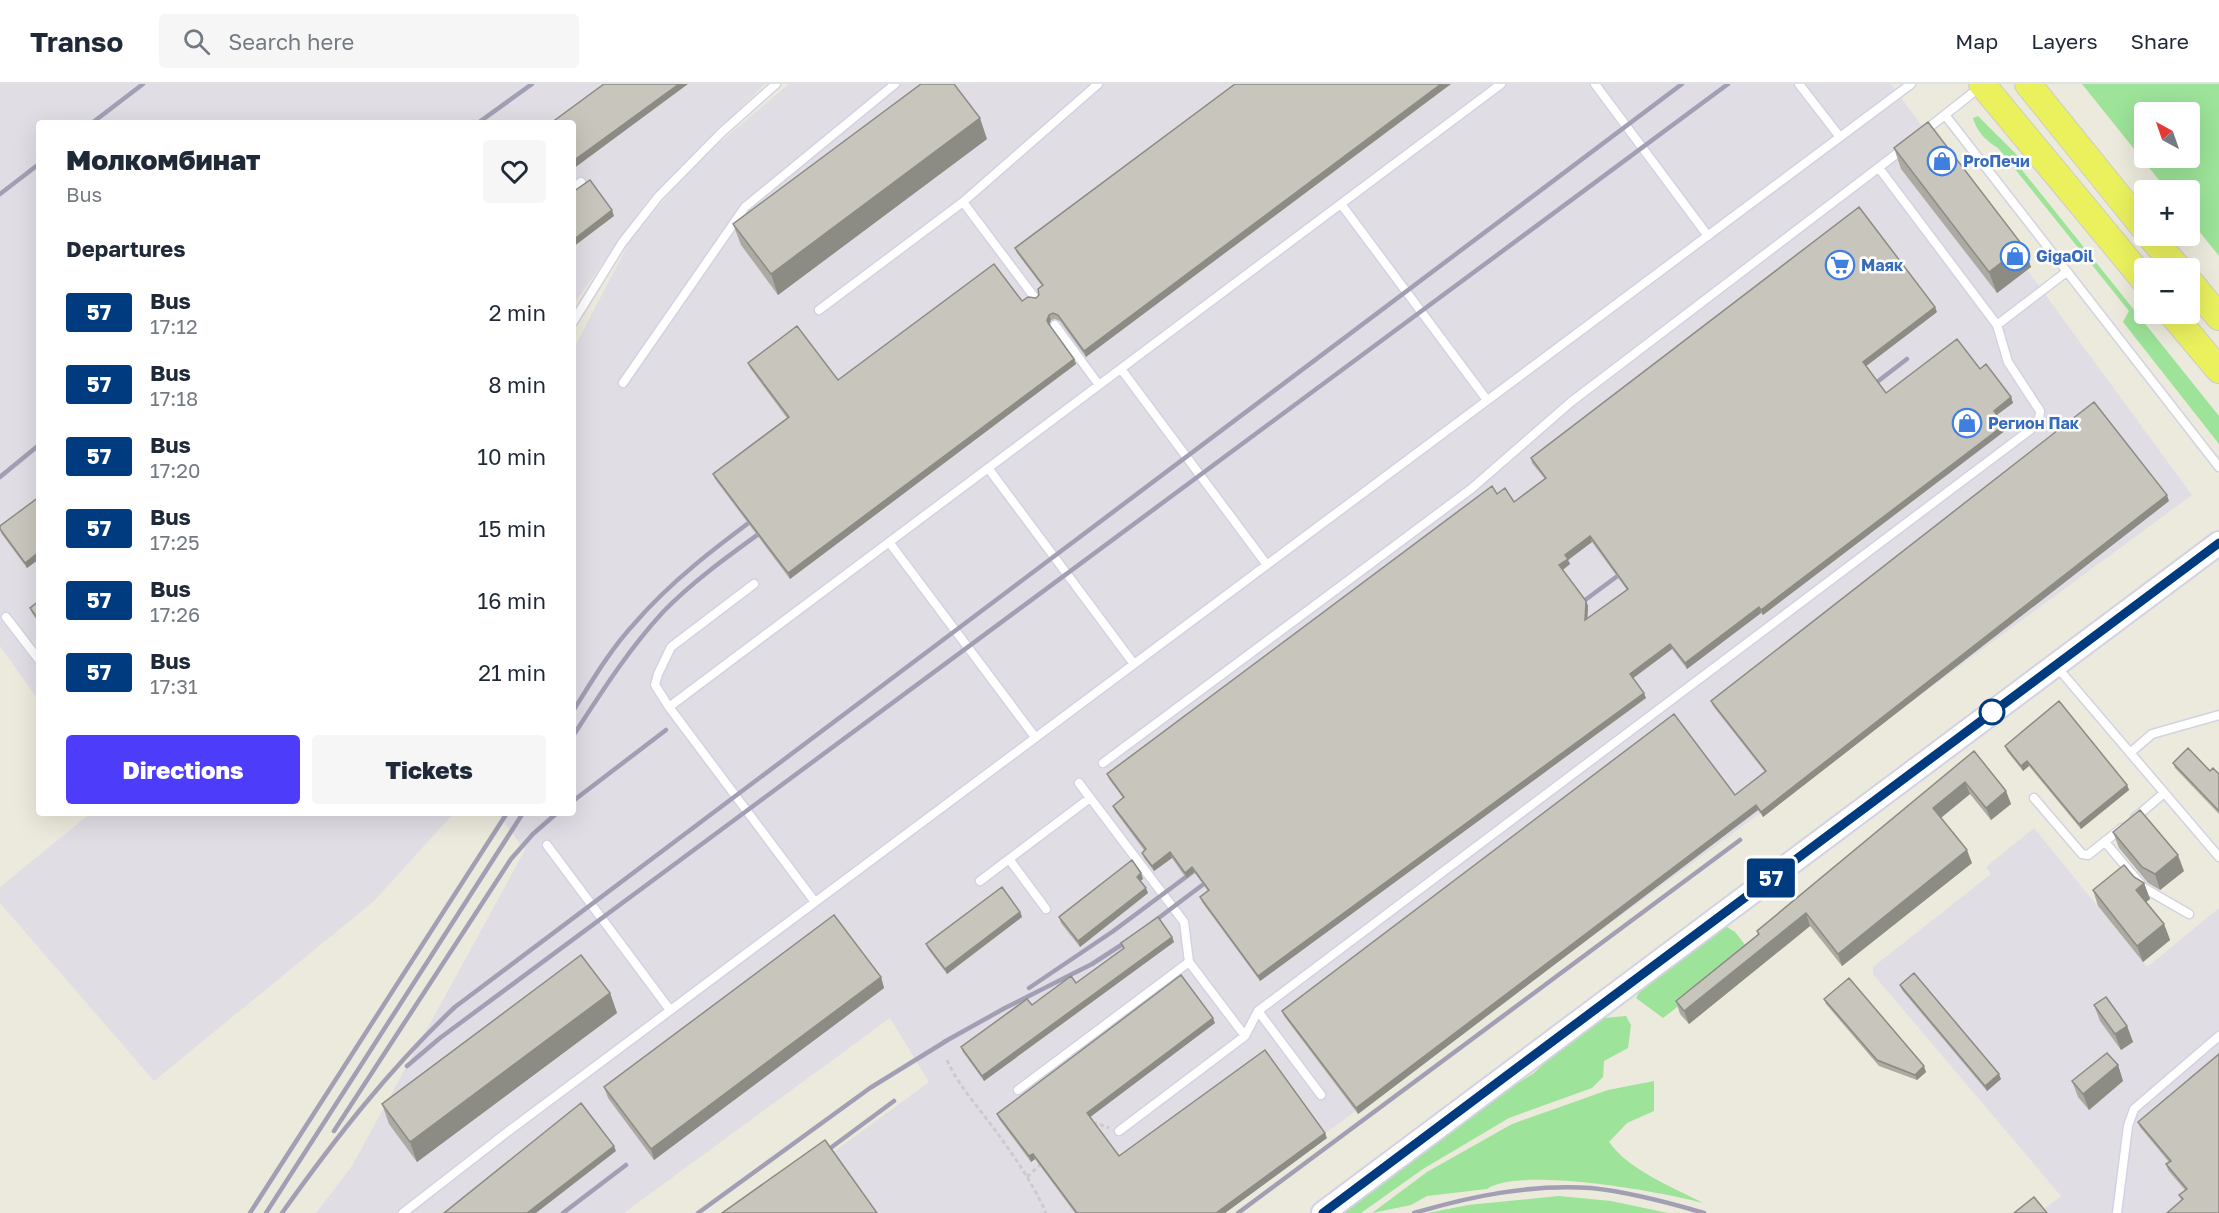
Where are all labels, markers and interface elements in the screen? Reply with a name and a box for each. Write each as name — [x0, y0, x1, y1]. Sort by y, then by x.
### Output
search box — [159, 14, 579, 68]
text: Transo — [30, 25, 123, 58]
icon: search — [180, 25, 213, 58]
text: Search here — [228, 28, 354, 55]
text: Map — [1955, 28, 1998, 54]
text: Layers — [2031, 28, 2098, 54]
text: Share — [2131, 28, 2189, 54]
north arrow — [2134, 102, 2200, 168]
map controls — [2134, 102, 2200, 324]
button: heart — [483, 140, 546, 203]
text: Молкомбинат — [66, 143, 261, 176]
shop icon: ProПечи — [1926, 145, 1958, 177]
place label: ProПечи — [1963, 151, 2030, 171]
button: + — [2134, 180, 2200, 246]
text: Bus — [66, 182, 102, 206]
text: Departures — [66, 235, 185, 262]
shop icon: GigaOil — [1999, 240, 2031, 272]
place label: GigaOil — [2036, 246, 2094, 266]
supermarket icon: Маяк — [1824, 249, 1856, 281]
place label: Маяк — [1861, 255, 1904, 275]
button: − — [2134, 258, 2200, 324]
text: Bus — [150, 287, 191, 314]
text: 57 — [87, 299, 111, 325]
text: 2 min — [489, 299, 546, 326]
text: 17:12 — [150, 314, 198, 338]
text: Bus — [150, 359, 191, 386]
text: 57 — [87, 371, 111, 397]
text: 8 min — [488, 371, 546, 398]
text: 17:18 — [150, 386, 198, 410]
shop icon: Регион Пак — [1951, 407, 1983, 439]
place label: Регион Пак — [1988, 413, 2080, 433]
text: Bus — [150, 431, 191, 458]
text: 57 — [87, 443, 111, 469]
text: 10 min — [477, 443, 546, 470]
text: 17:20 — [150, 458, 200, 482]
text: Bus — [150, 503, 191, 530]
text: 57 — [87, 515, 111, 541]
text: 15 min — [478, 515, 546, 542]
text: 17:25 — [150, 530, 200, 554]
text: Bus — [150, 575, 191, 602]
text: 57 — [87, 587, 111, 613]
text: 16 min — [478, 587, 546, 614]
text: 17:26 — [150, 602, 200, 626]
text: Bus — [150, 647, 191, 674]
text: 57 — [87, 659, 111, 685]
text: 21 min — [478, 659, 546, 686]
text: 17:31 — [150, 674, 198, 698]
unlabelled marker — [1979, 699, 2005, 725]
button: Directions — [66, 735, 300, 804]
button: Tickets — [312, 735, 546, 804]
line badge: 57 — [1744, 858, 1798, 898]
text: 57 — [1759, 865, 1783, 891]

